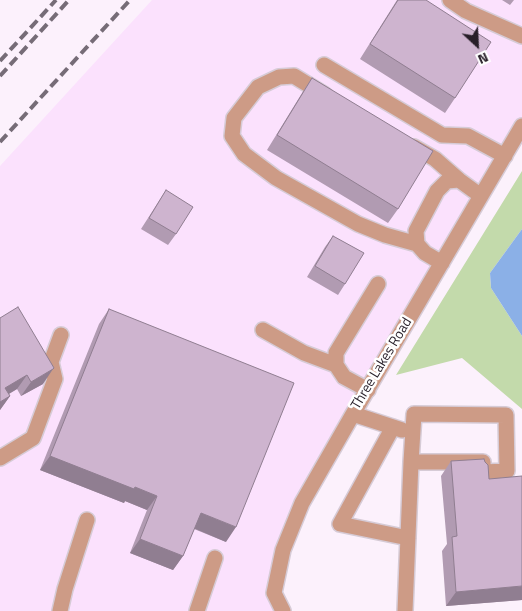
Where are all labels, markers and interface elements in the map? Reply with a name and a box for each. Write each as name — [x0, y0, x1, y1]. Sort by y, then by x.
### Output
north arrow — [452, 20, 502, 70]
text: N — [475, 47, 492, 71]
street label: Three Lakes Road — [348, 315, 416, 413]

